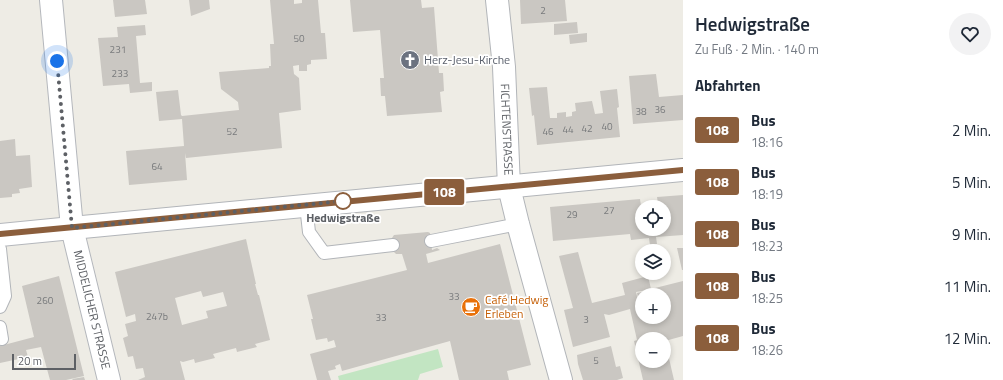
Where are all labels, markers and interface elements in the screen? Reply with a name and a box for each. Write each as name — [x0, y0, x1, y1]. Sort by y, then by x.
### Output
house number: 2 — [540, 3, 546, 18]
text: Hedwigstraße — [695, 9, 810, 38]
button: heart — [949, 13, 991, 55]
house number: 50 — [293, 31, 305, 46]
text: Zu Fuß · 2 Min. · 140 m — [695, 39, 819, 59]
house number: 231 — [110, 42, 126, 57]
church icon: Herz-Jesu-Kirche — [399, 49, 421, 71]
place label: Herz-Jesu-Kirche — [424, 50, 510, 69]
your location — [47, 51, 67, 71]
house number: 233 — [112, 66, 128, 81]
text: Abfahrten — [695, 74, 761, 97]
street label: FICHTENSTRASSE — [496, 83, 519, 176]
house number: 36 — [654, 102, 666, 117]
house number: 38 — [635, 104, 647, 119]
text: Bus — [751, 109, 776, 132]
house number: 40 — [601, 119, 613, 134]
text: 108 — [705, 119, 729, 140]
text: 2 Min. — [952, 119, 991, 142]
house number: 42 — [581, 121, 593, 136]
house number: 44 — [562, 122, 574, 137]
house number: 52 — [226, 124, 238, 139]
house number: 46 — [542, 124, 554, 139]
text: 18:16 — [751, 132, 783, 152]
house number: 64 — [151, 159, 163, 174]
text: Bus — [751, 161, 776, 184]
text: 108 — [705, 171, 729, 192]
text: 5 Min. — [952, 171, 991, 194]
line badge: 108 — [421, 179, 467, 205]
text: 108 — [432, 181, 456, 202]
text: 18:19 — [751, 184, 783, 204]
marker: Hedwigstraße — [334, 192, 352, 210]
map controls — [635, 200, 671, 368]
button: locate — [635, 200, 671, 236]
house number: 27 — [603, 203, 615, 218]
house number: 29 — [566, 207, 578, 222]
place label: Hedwigstraße — [306, 208, 380, 227]
text: Bus — [751, 213, 776, 236]
text: 108 — [705, 223, 729, 244]
text: 9 Min. — [952, 223, 991, 246]
text: 18:23 — [751, 236, 783, 256]
button: layers — [635, 244, 671, 280]
street label: MIDDELICHER STRASSE — [69, 248, 116, 371]
text: Bus — [751, 265, 776, 288]
text: 108 — [705, 275, 729, 296]
text: 11 Min. — [944, 275, 991, 298]
button: + — [635, 288, 671, 324]
text: 18:25 — [751, 288, 783, 308]
house number: 33 — [448, 289, 460, 304]
place label: Café Hedwig Erleben — [485, 290, 549, 323]
house number: 260 — [37, 293, 54, 308]
cafe icon: Café Hedwig Erleben — [460, 296, 482, 318]
house number: 247b — [146, 309, 168, 324]
house number: 33 — [375, 310, 387, 325]
house number: 3 — [583, 312, 589, 327]
text: Bus — [751, 317, 776, 340]
text: 108 — [705, 327, 729, 348]
text: 12 Min. — [944, 327, 991, 350]
button: − — [635, 332, 671, 368]
text: 18:26 — [751, 340, 783, 360]
scale bar — [12, 352, 76, 371]
text: 20 m — [18, 353, 42, 369]
house number: 5 — [593, 353, 599, 368]

